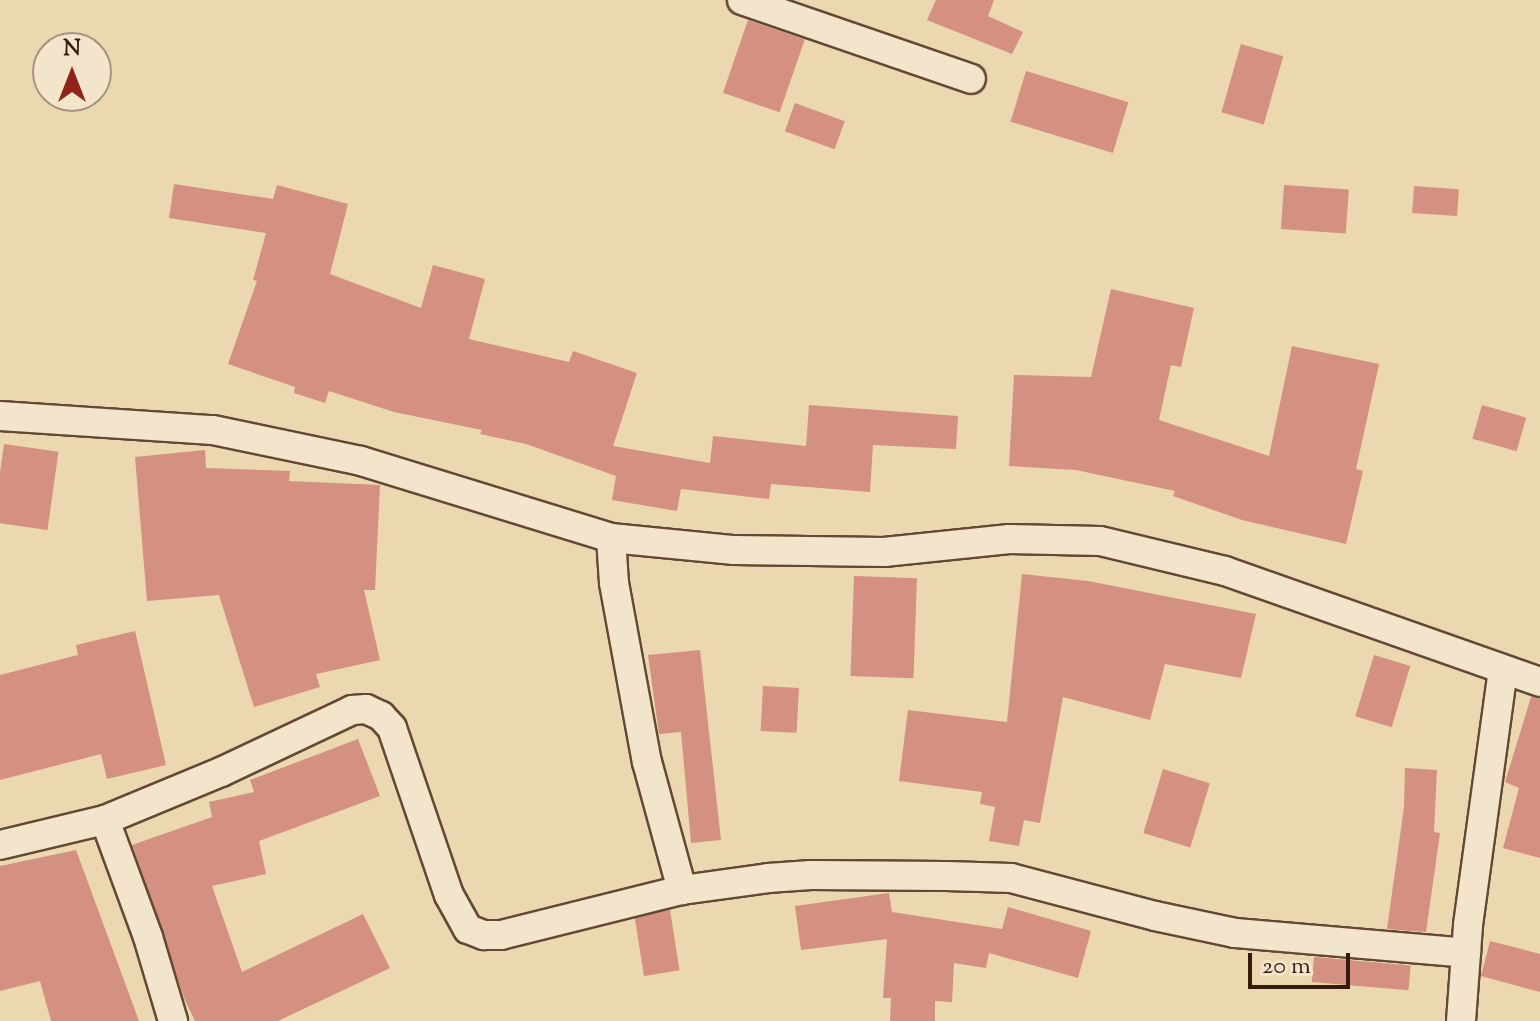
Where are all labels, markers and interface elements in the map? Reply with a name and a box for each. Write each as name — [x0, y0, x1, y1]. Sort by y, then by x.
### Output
north arrow — [32, 32, 112, 112]
text: N — [63, 34, 81, 66]
scale bar — [1252, 937, 1354, 987]
text: 20 m — [1262, 950, 1311, 984]

